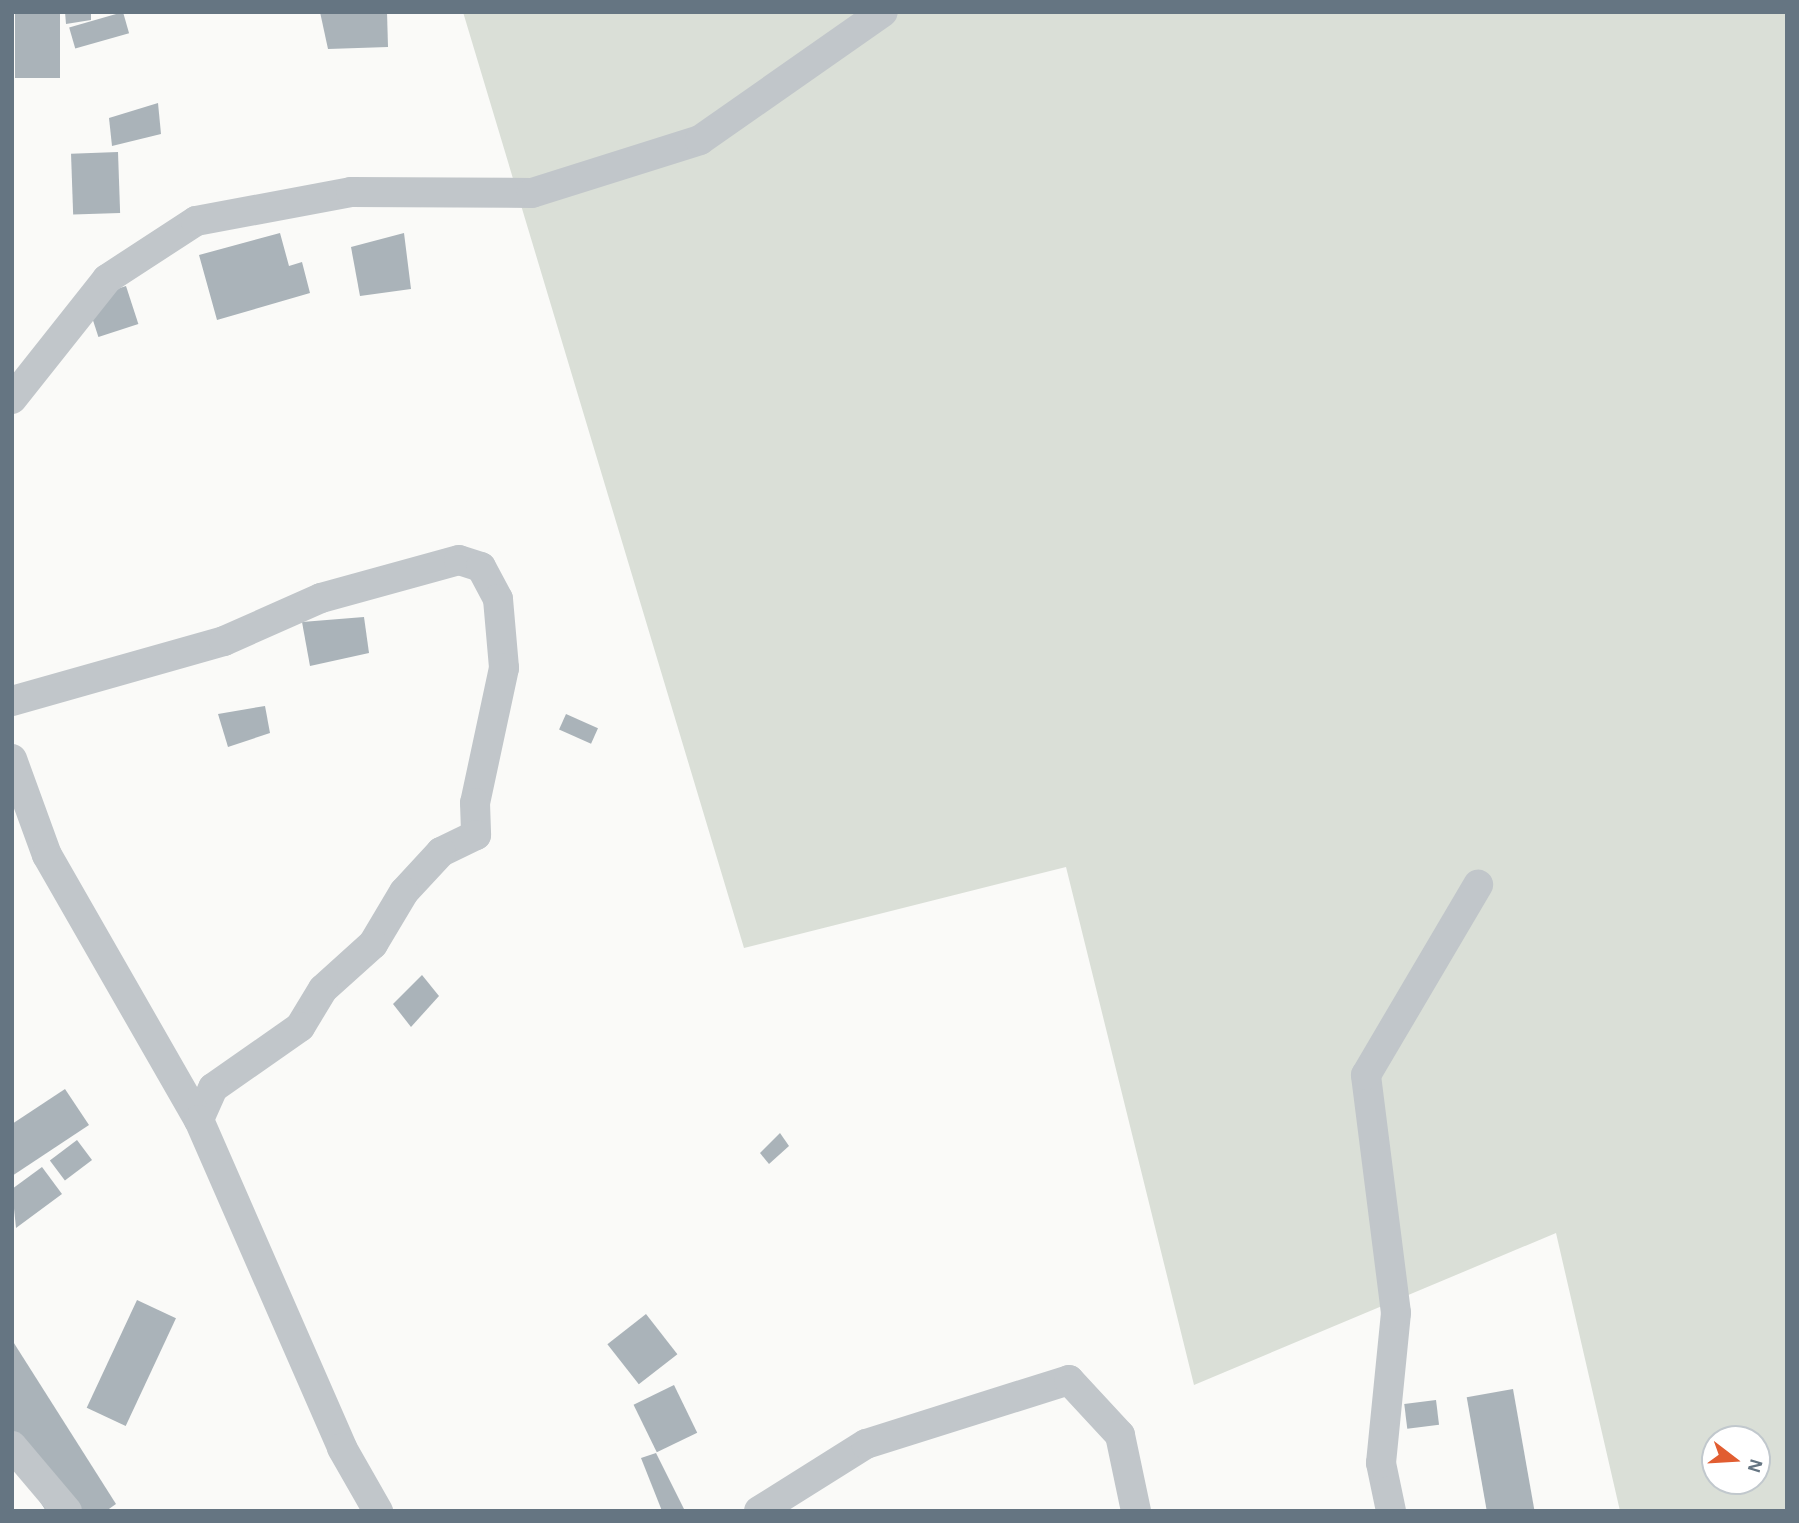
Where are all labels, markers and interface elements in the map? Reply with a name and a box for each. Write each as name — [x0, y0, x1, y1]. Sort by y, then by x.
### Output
north arrow — [1701, 1425, 1771, 1495]
text: N — [1744, 1457, 1766, 1475]

